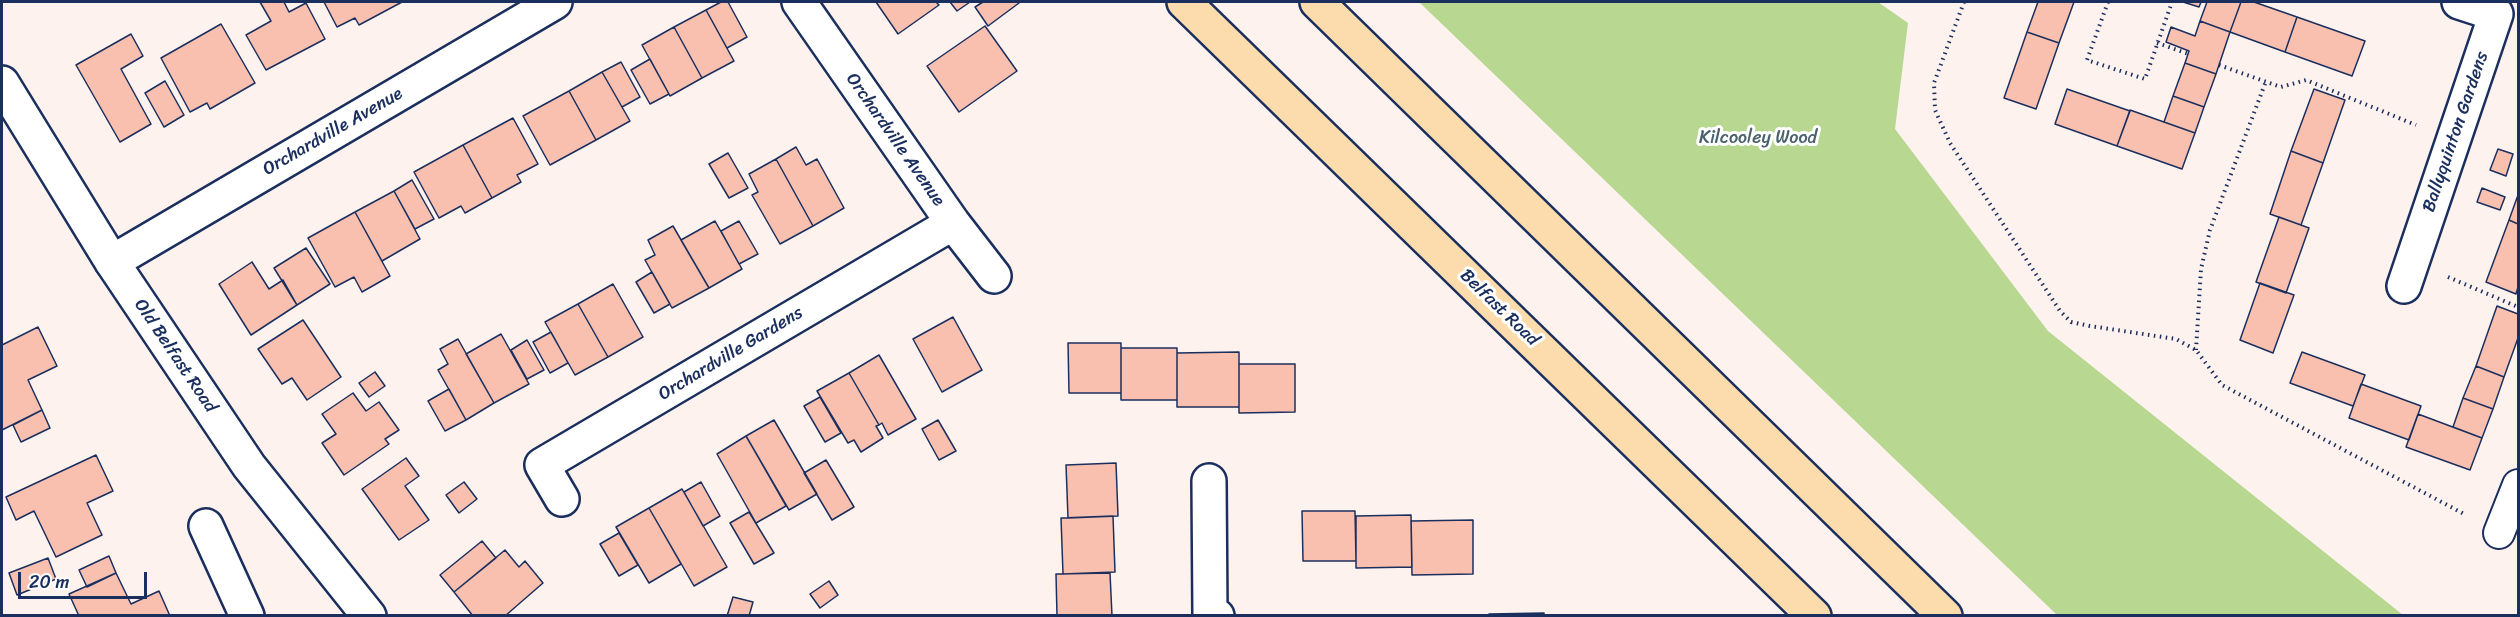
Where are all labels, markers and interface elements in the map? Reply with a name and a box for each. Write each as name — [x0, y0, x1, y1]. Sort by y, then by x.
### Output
street label: Ballyquinton Gardens — [2418, 49, 2494, 215]
street label: Orchardville Avenue — [841, 69, 949, 211]
street label: Orchardville Avenue — [259, 83, 407, 181]
park label: Kilcooley Wood — [1699, 127, 1817, 149]
street label: Belfast Road — [1455, 265, 1543, 351]
street label: Old Belfast Road — [129, 295, 221, 417]
street label: Orchardville Gardens — [655, 302, 807, 406]
scale bar — [21, 560, 150, 598]
text: 20 m — [29, 566, 69, 598]

